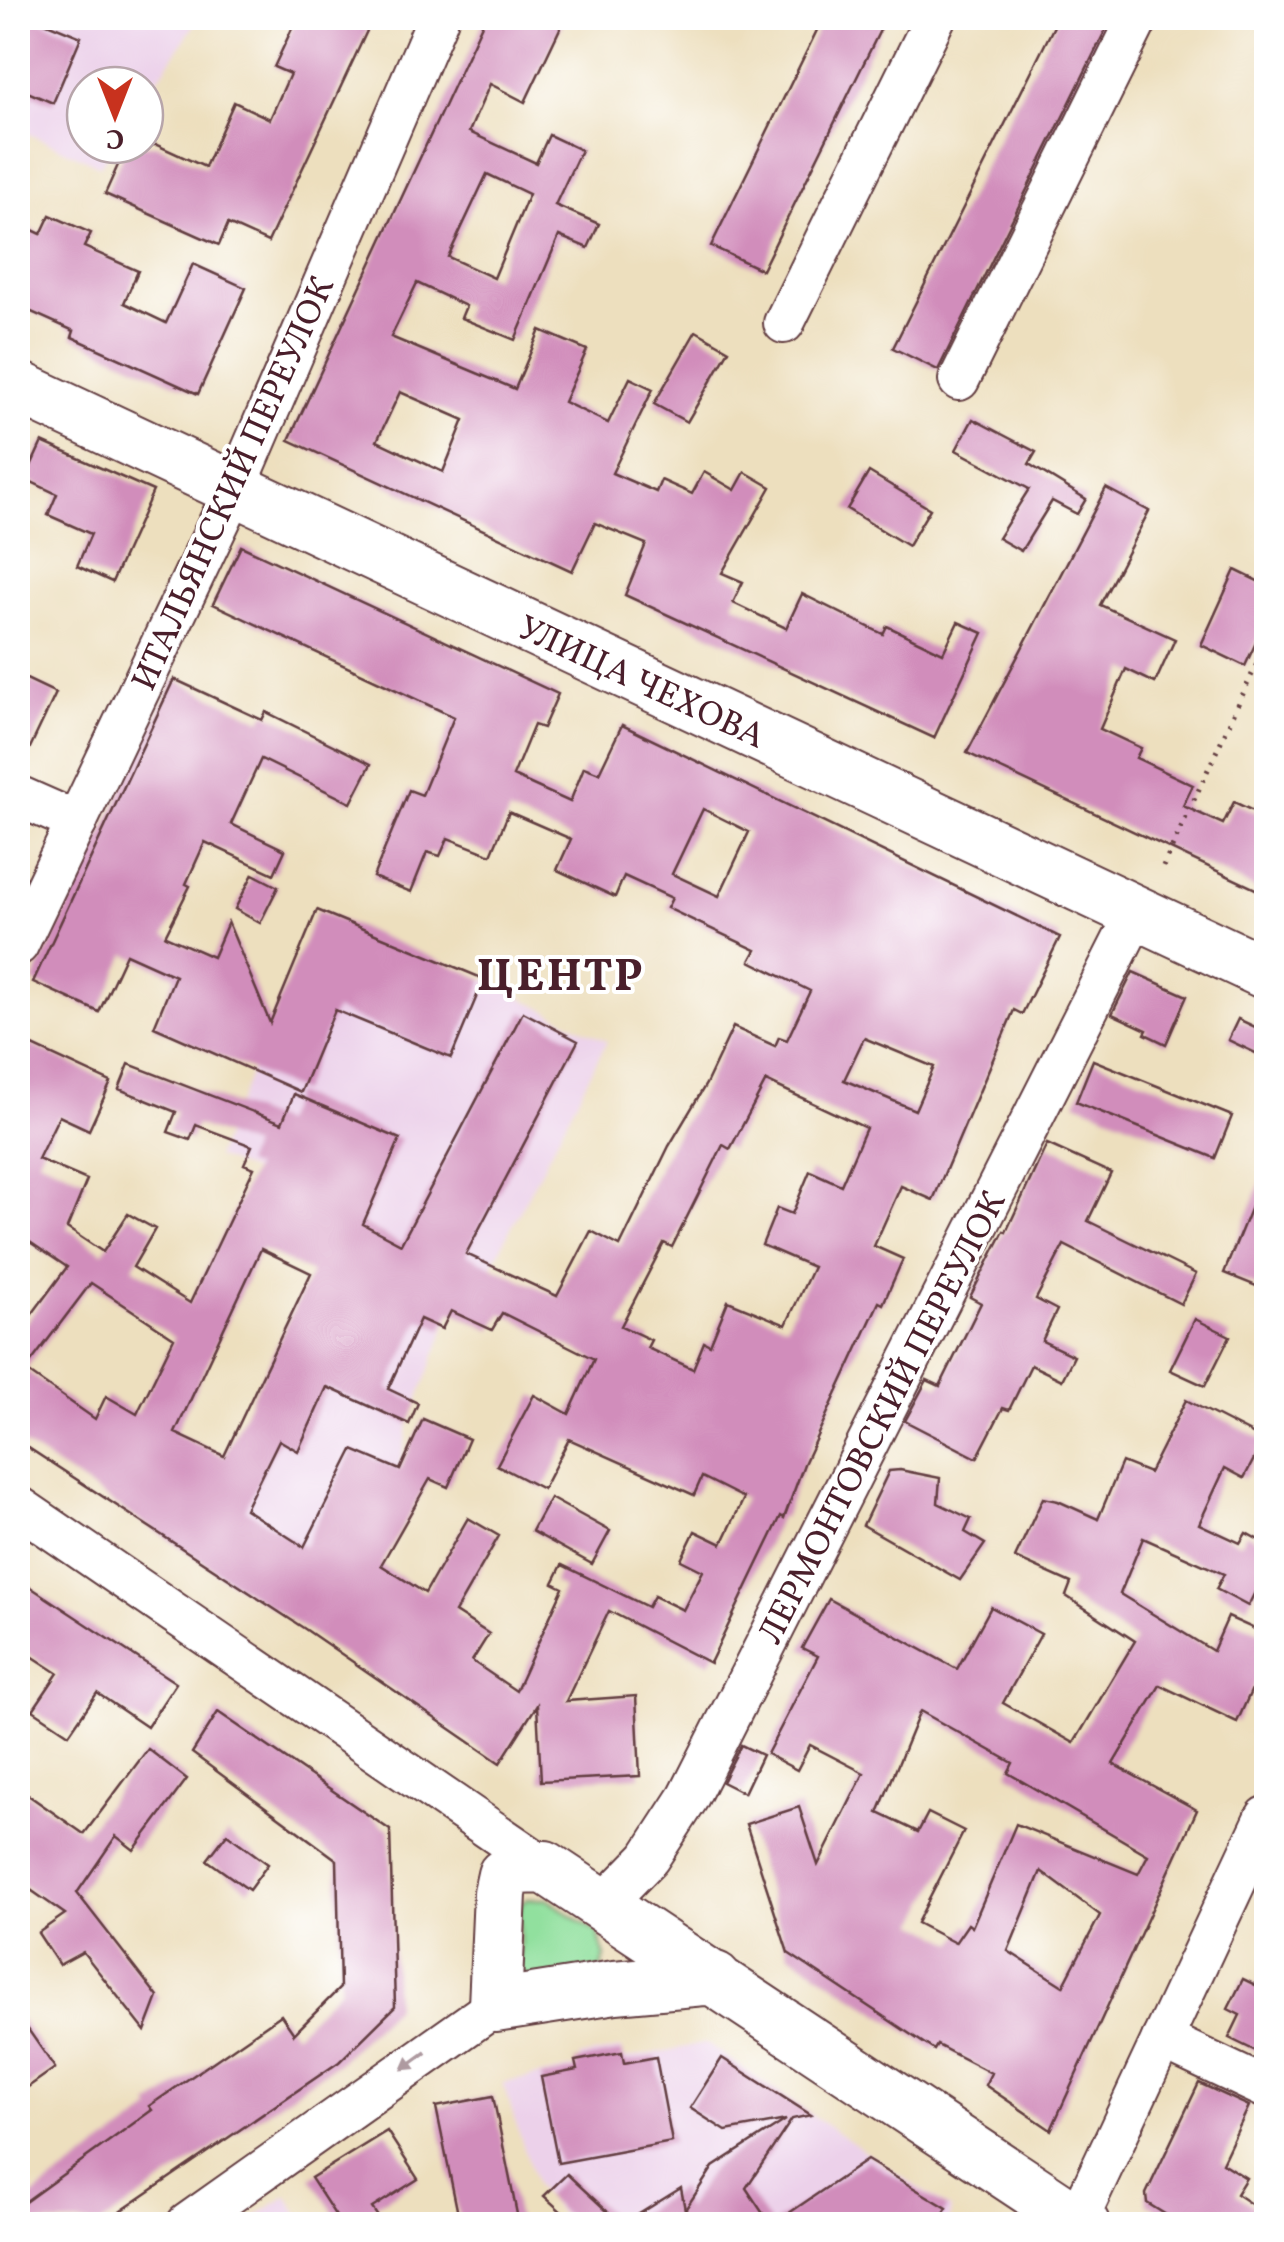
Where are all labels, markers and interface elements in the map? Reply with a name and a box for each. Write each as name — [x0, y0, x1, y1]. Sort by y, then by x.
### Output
north arrow — [65, 65, 165, 165]
text: С — [106, 118, 124, 157]
street label: ИТАЛЬЯНСКИЙ ПЕРЕУЛОК — [122, 270, 348, 699]
street label: УЛИЦА ЧЕХОВА — [509, 605, 772, 762]
district label: ЦЕНТР — [477, 947, 645, 1010]
street label: ЛЕРМОНТОВСКИЙ ПЕРЕУЛОК — [748, 1184, 1019, 1653]
one-way arrow — [401, 2051, 427, 2070]

